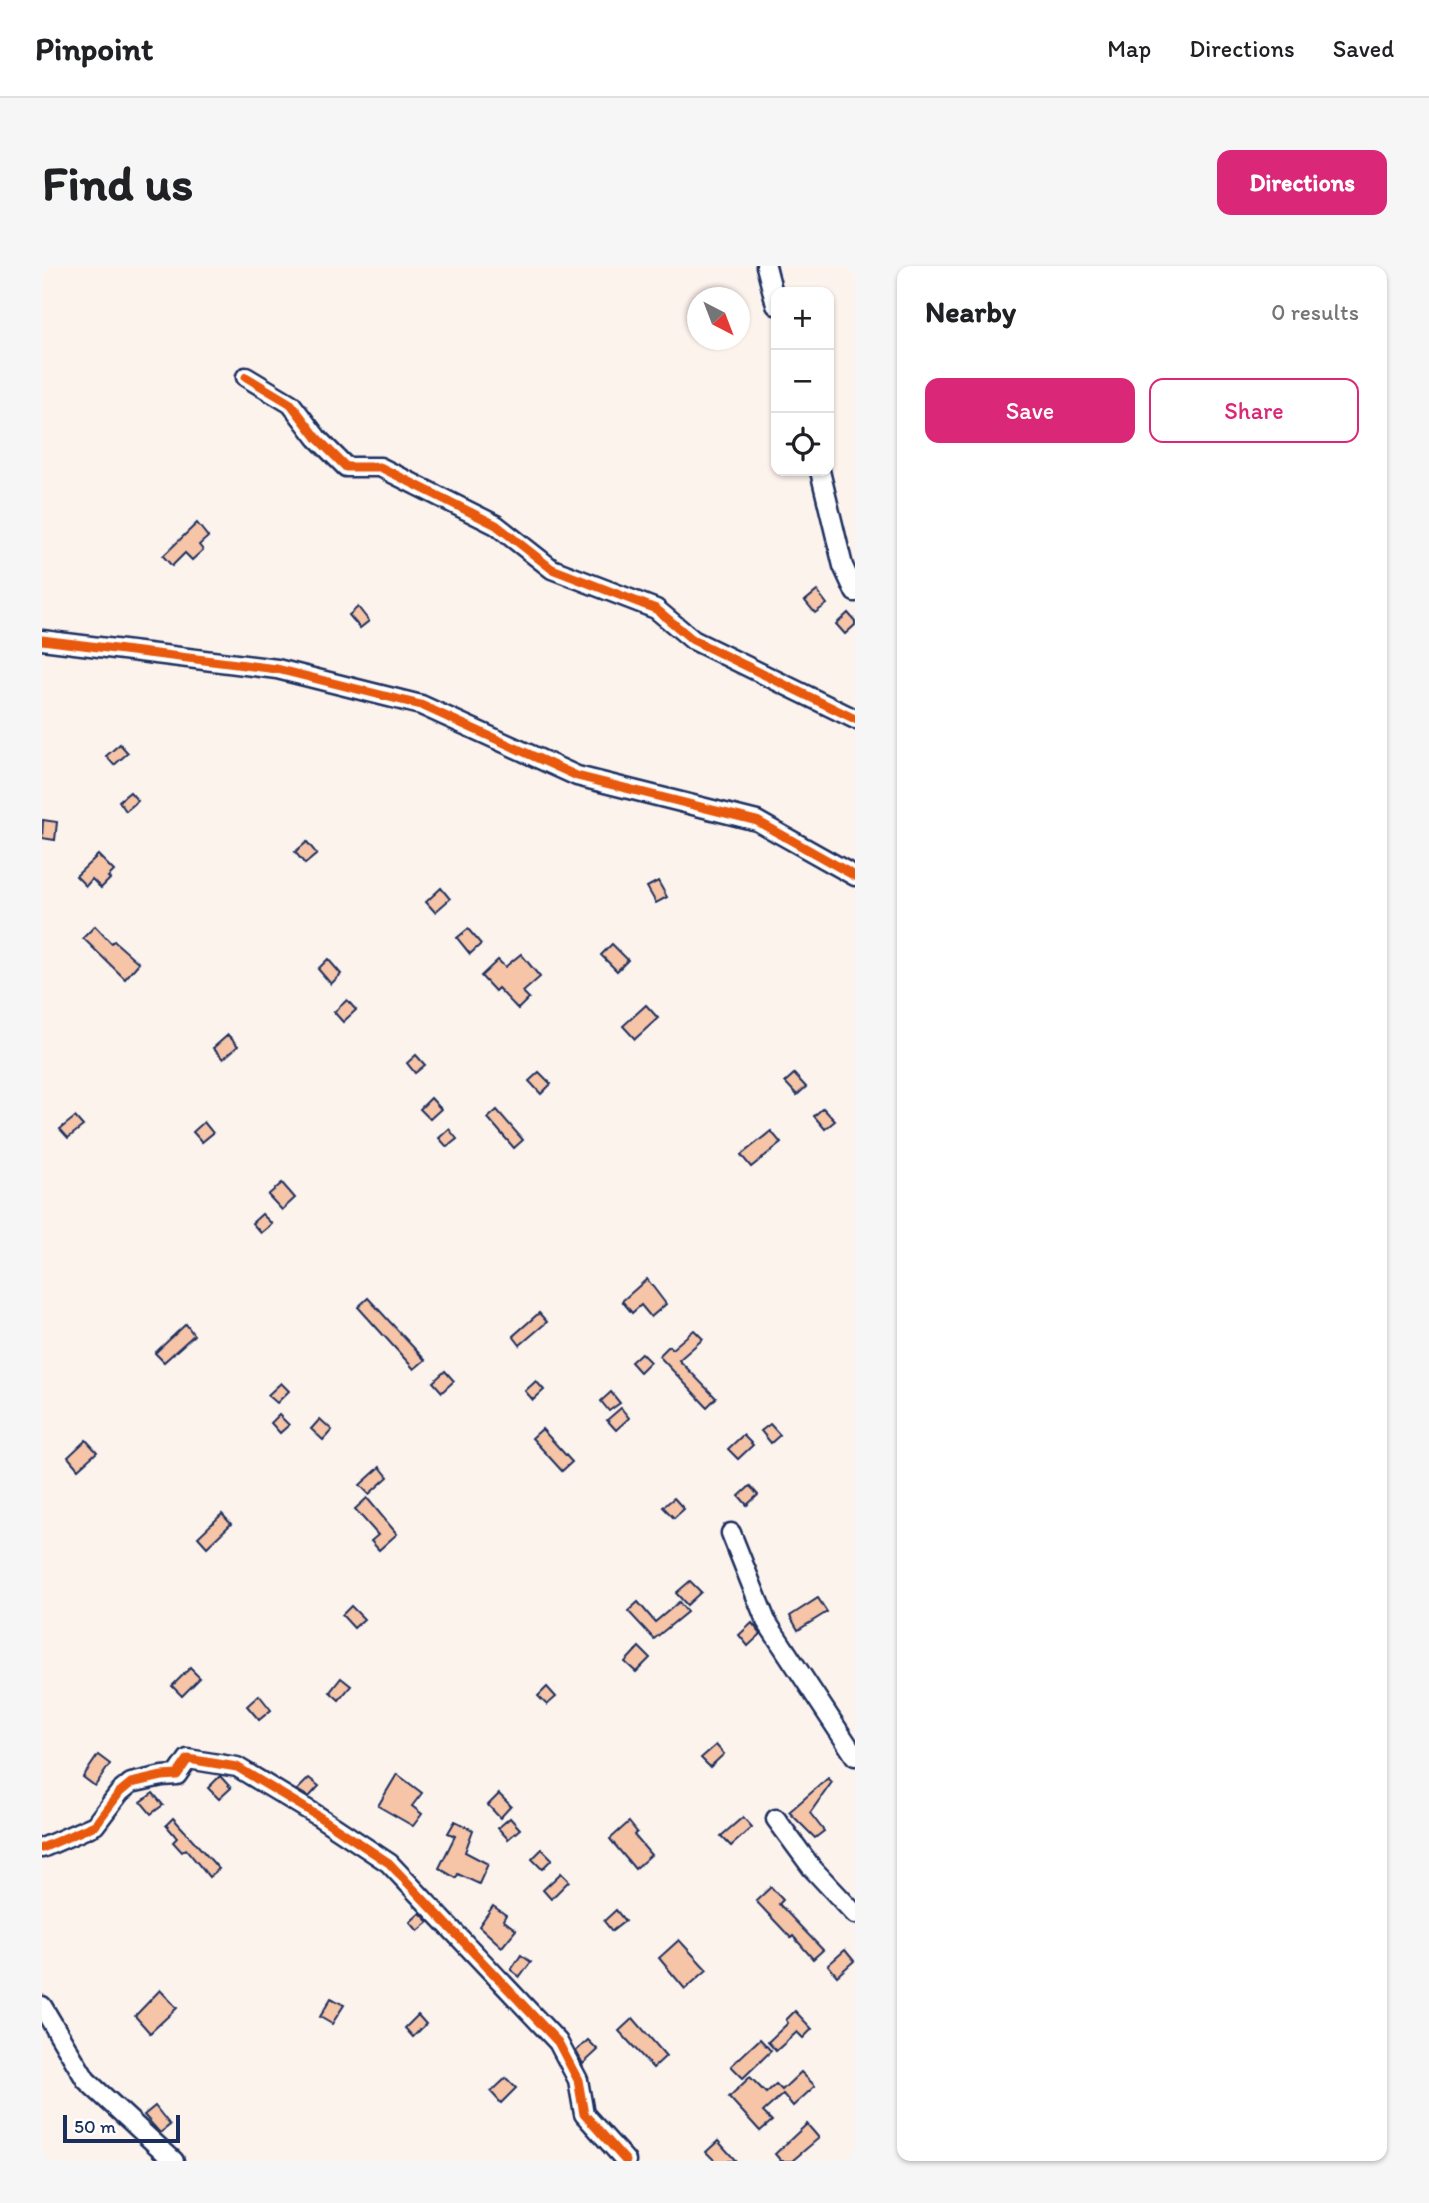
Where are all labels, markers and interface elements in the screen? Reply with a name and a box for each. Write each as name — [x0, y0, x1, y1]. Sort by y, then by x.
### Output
text: Pinpoint — [35, 29, 153, 68]
text: Map — [1107, 34, 1151, 63]
text: Directions — [1189, 34, 1295, 63]
text: Saved — [1333, 34, 1394, 63]
button: Directions — [1217, 150, 1387, 215]
text: Find us — [42, 153, 193, 212]
north arrow — [687, 287, 750, 350]
map controls — [771, 287, 834, 476]
button: + — [771, 287, 834, 350]
text: Nearby — [925, 293, 1016, 330]
text: 0 results — [1271, 298, 1359, 326]
button: − — [771, 350, 834, 413]
button: Save — [925, 378, 1135, 443]
button: Share — [1149, 378, 1359, 443]
button: locate — [771, 413, 834, 476]
scale bar — [63, 2112, 180, 2144]
text: 50 m — [74, 2115, 116, 2138]

